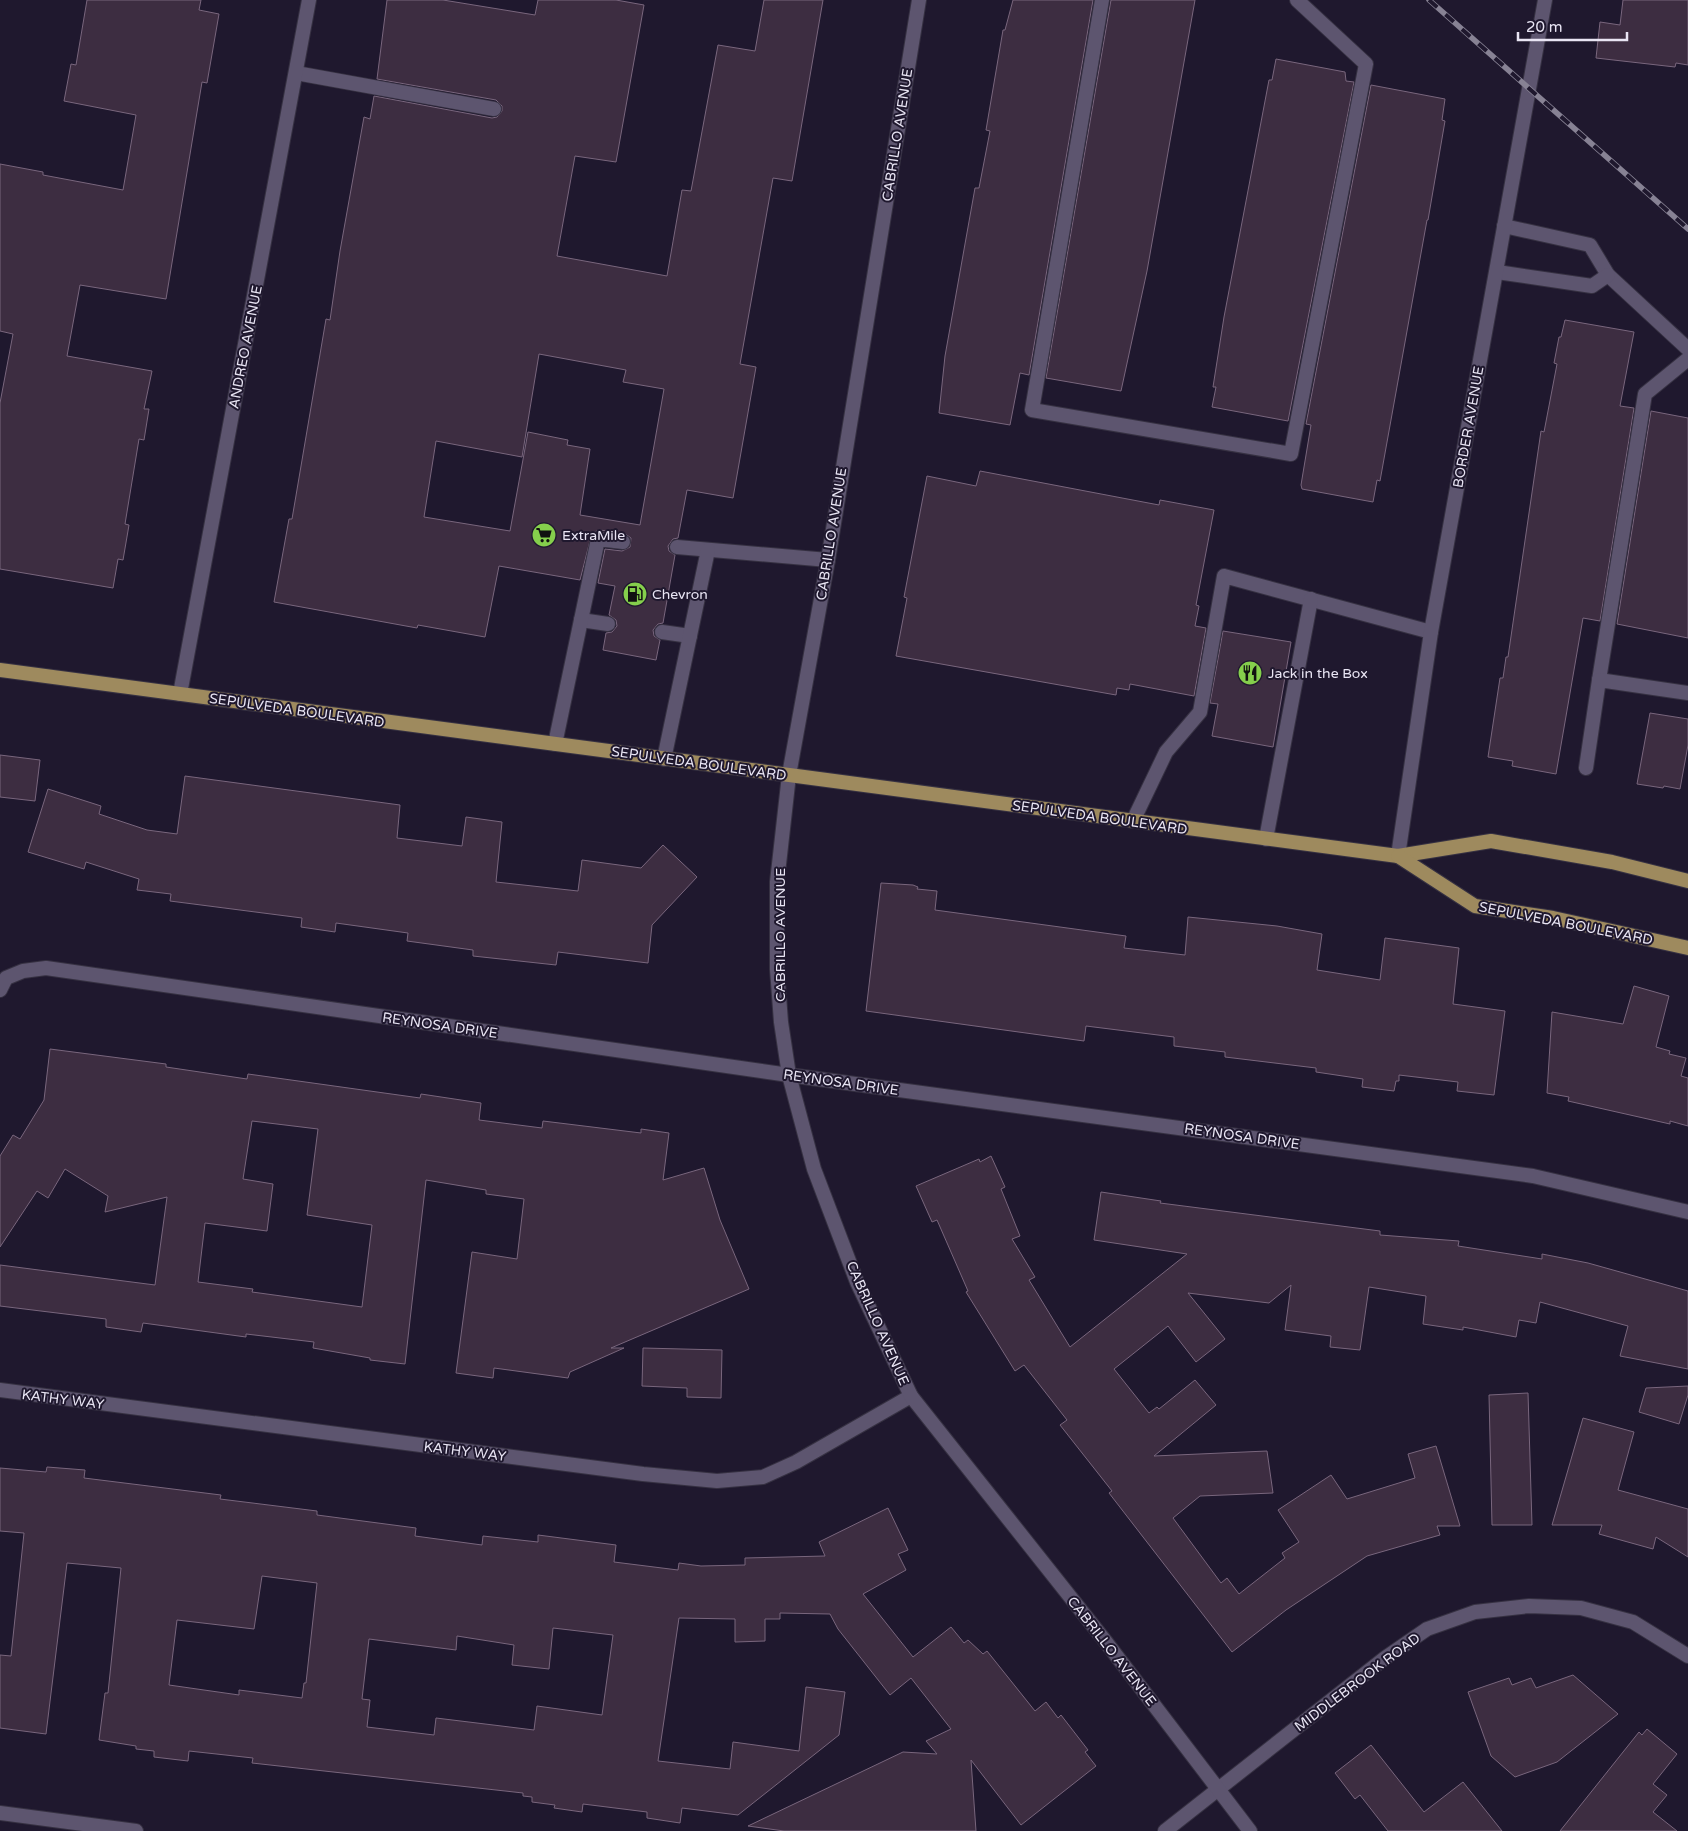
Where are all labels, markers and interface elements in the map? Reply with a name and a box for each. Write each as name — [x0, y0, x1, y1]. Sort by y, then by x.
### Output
scale bar — [1518, 10, 1627, 42]
text: 20 m — [1526, 18, 1563, 36]
street label: CABRILLO AVENUE — [879, 67, 916, 203]
street label: ANDREO AVENUE — [225, 284, 266, 410]
street label: BORDER AVENUE — [1449, 365, 1488, 489]
street label: CABRILLO AVENUE — [813, 466, 850, 602]
supermarket icon: ExtraMile — [531, 522, 557, 548]
place label: ExtraMile — [562, 527, 625, 544]
fuel station icon: Chevron — [622, 581, 648, 607]
place label: Chevron — [652, 586, 708, 603]
restaurant icon: Jack in the Box — [1237, 660, 1263, 686]
place label: Jack in the Box — [1268, 665, 1368, 682]
street label: SEPULVEDA BOULEVARD — [208, 690, 386, 731]
street label: SEPULVEDA BOULEVARD — [610, 743, 788, 784]
street label: SEPULVEDA BOULEVARD — [1011, 797, 1189, 838]
street label: CABRILLO AVENUE — [772, 868, 789, 1002]
street label: SEPULVEDA BOULEVARD — [1478, 898, 1654, 949]
street label: REYNOSA DRIVE — [381, 1009, 499, 1042]
street label: REYNOSA DRIVE — [782, 1066, 900, 1099]
street label: REYNOSA DRIVE — [1183, 1120, 1301, 1153]
street label: CABRILLO AVENUE — [842, 1258, 913, 1388]
street label: KATHY WAY — [21, 1386, 105, 1413]
street label: KATHY WAY — [423, 1438, 507, 1465]
street label: CABRILLO AVENUE — [1064, 1593, 1160, 1709]
street label: MIDDLEBROOK ROAD — [1291, 1630, 1424, 1735]

